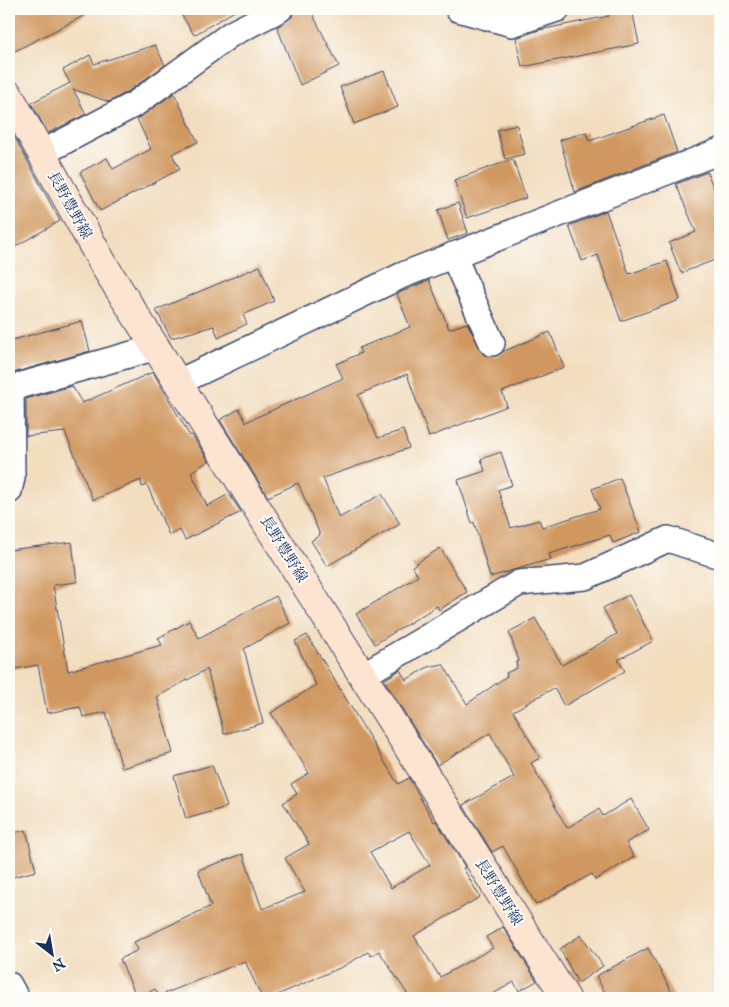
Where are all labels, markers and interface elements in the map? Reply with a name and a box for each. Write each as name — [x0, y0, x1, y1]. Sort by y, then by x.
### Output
street label: 長野豊野線 — [44, 168, 96, 242]
street label: 長野豊野線 — [256, 512, 312, 586]
street label: 長野豊野線 — [471, 855, 527, 929]
north arrow — [28, 930, 78, 980]
text: N — [49, 954, 68, 975]

